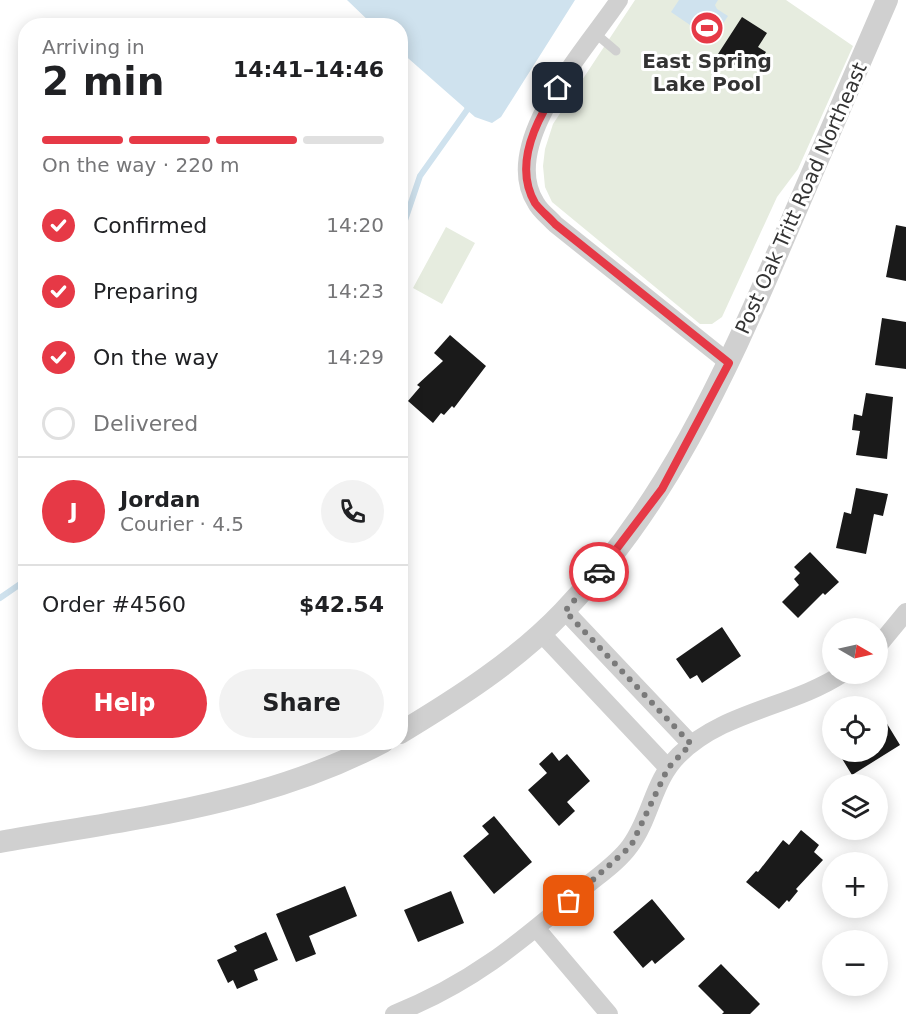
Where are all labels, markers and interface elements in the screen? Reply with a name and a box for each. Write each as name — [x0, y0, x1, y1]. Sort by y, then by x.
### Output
sports icon: East Spring Lake Pool — [689, 10, 725, 46]
text: Arriving in — [42, 35, 145, 59]
place label: East Spring Lake Pool — [642, 49, 772, 96]
text: 14:41–14:46 — [233, 57, 384, 82]
street label: Post Oak Tritt Road Northeast — [730, 58, 872, 337]
text: 2 min — [42, 59, 164, 104]
pin — [532, 62, 583, 113]
icon: home — [541, 71, 574, 104]
text: On the way · 220 m — [42, 153, 240, 177]
icon: check — [42, 209, 75, 242]
text: Confirmed — [93, 213, 207, 238]
text: 14:20 — [326, 213, 384, 237]
icon: check — [42, 275, 75, 308]
text: Preparing — [93, 279, 199, 304]
text: 14:23 — [326, 279, 384, 303]
icon: check — [42, 341, 75, 374]
text: On the way — [93, 345, 219, 370]
text: 14:29 — [326, 345, 384, 369]
text: Delivered — [93, 411, 198, 436]
button: phone — [321, 480, 384, 543]
text: Jordan — [120, 487, 200, 512]
text: J — [69, 499, 78, 524]
text: Courier · 4.5 — [120, 512, 244, 536]
courier — [569, 542, 629, 602]
icon: car — [583, 556, 616, 589]
text: Order #4560 — [42, 592, 186, 617]
text: $42.54 — [299, 592, 384, 617]
north arrow — [822, 618, 888, 684]
map controls — [822, 618, 888, 996]
button: Help — [42, 669, 207, 738]
button: Share — [219, 669, 384, 738]
button: locate — [822, 696, 888, 762]
button: layers — [822, 774, 888, 840]
button: + — [822, 852, 888, 918]
pin — [543, 875, 594, 926]
icon: bag — [552, 884, 585, 917]
button: − — [822, 930, 888, 996]

